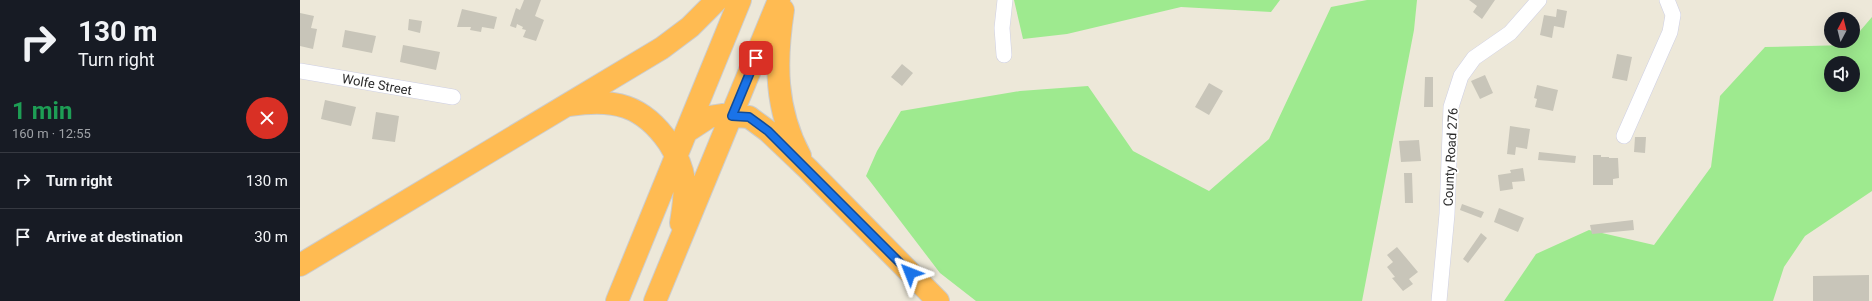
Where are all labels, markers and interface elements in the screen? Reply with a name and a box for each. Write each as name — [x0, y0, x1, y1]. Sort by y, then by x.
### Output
north arrow — [1824, 12, 1860, 48]
map controls — [1824, 12, 1860, 92]
text: 130 m — [78, 15, 157, 48]
icon: right — [12, 16, 64, 68]
pin — [739, 41, 773, 75]
icon: arrive — [745, 47, 767, 69]
text: Turn right — [78, 49, 155, 70]
button: sound — [1824, 56, 1860, 92]
street label: Wolfe Street — [341, 71, 413, 98]
text: 1 min — [12, 97, 72, 125]
button: close — [246, 97, 288, 139]
street label: County Road 276 — [1440, 107, 1461, 207]
text: 160 m · 12:55 — [12, 126, 91, 141]
icon: right — [12, 170, 34, 192]
text: Turn right — [46, 172, 112, 190]
text: 130 m — [246, 172, 288, 190]
icon: arrive — [12, 226, 34, 248]
text: Arrive at destination — [46, 228, 183, 246]
text: 30 m — [254, 228, 288, 246]
position arrow — [889, 252, 931, 294]

